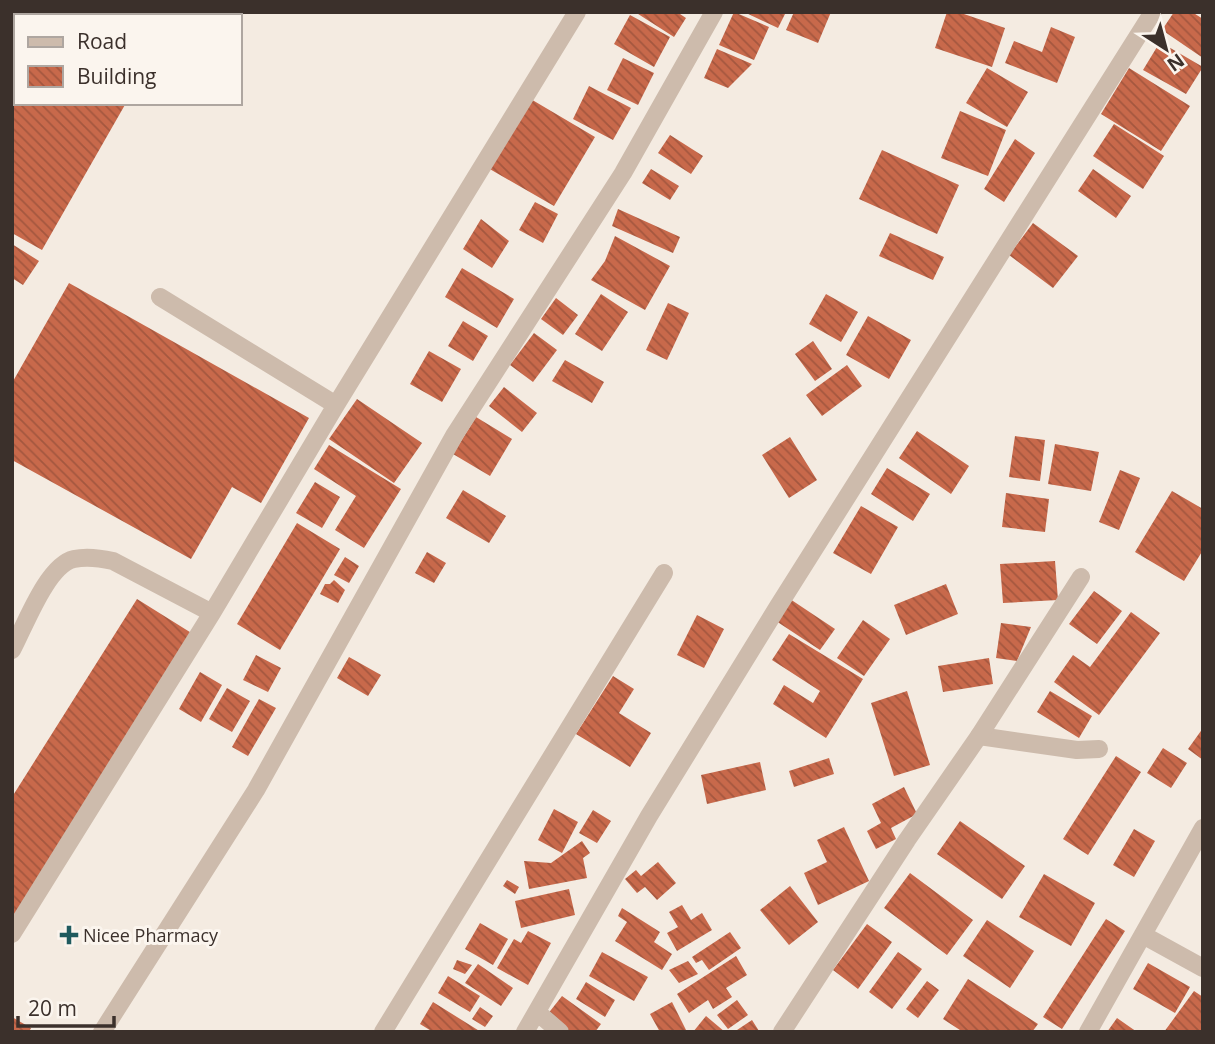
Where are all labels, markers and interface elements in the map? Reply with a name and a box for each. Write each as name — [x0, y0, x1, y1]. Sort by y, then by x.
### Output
legend — [14, 14, 242, 105]
north arrow — [1131, 14, 1201, 84]
text: Road — [77, 27, 127, 55]
text: N — [1162, 48, 1190, 78]
text: Building — [77, 62, 156, 90]
place label: Nicee Pharmacy — [83, 923, 219, 947]
marker: Nicee Pharmacy — [61, 927, 77, 943]
scale bar — [18, 984, 114, 1028]
text: 20 m — [28, 994, 77, 1022]

